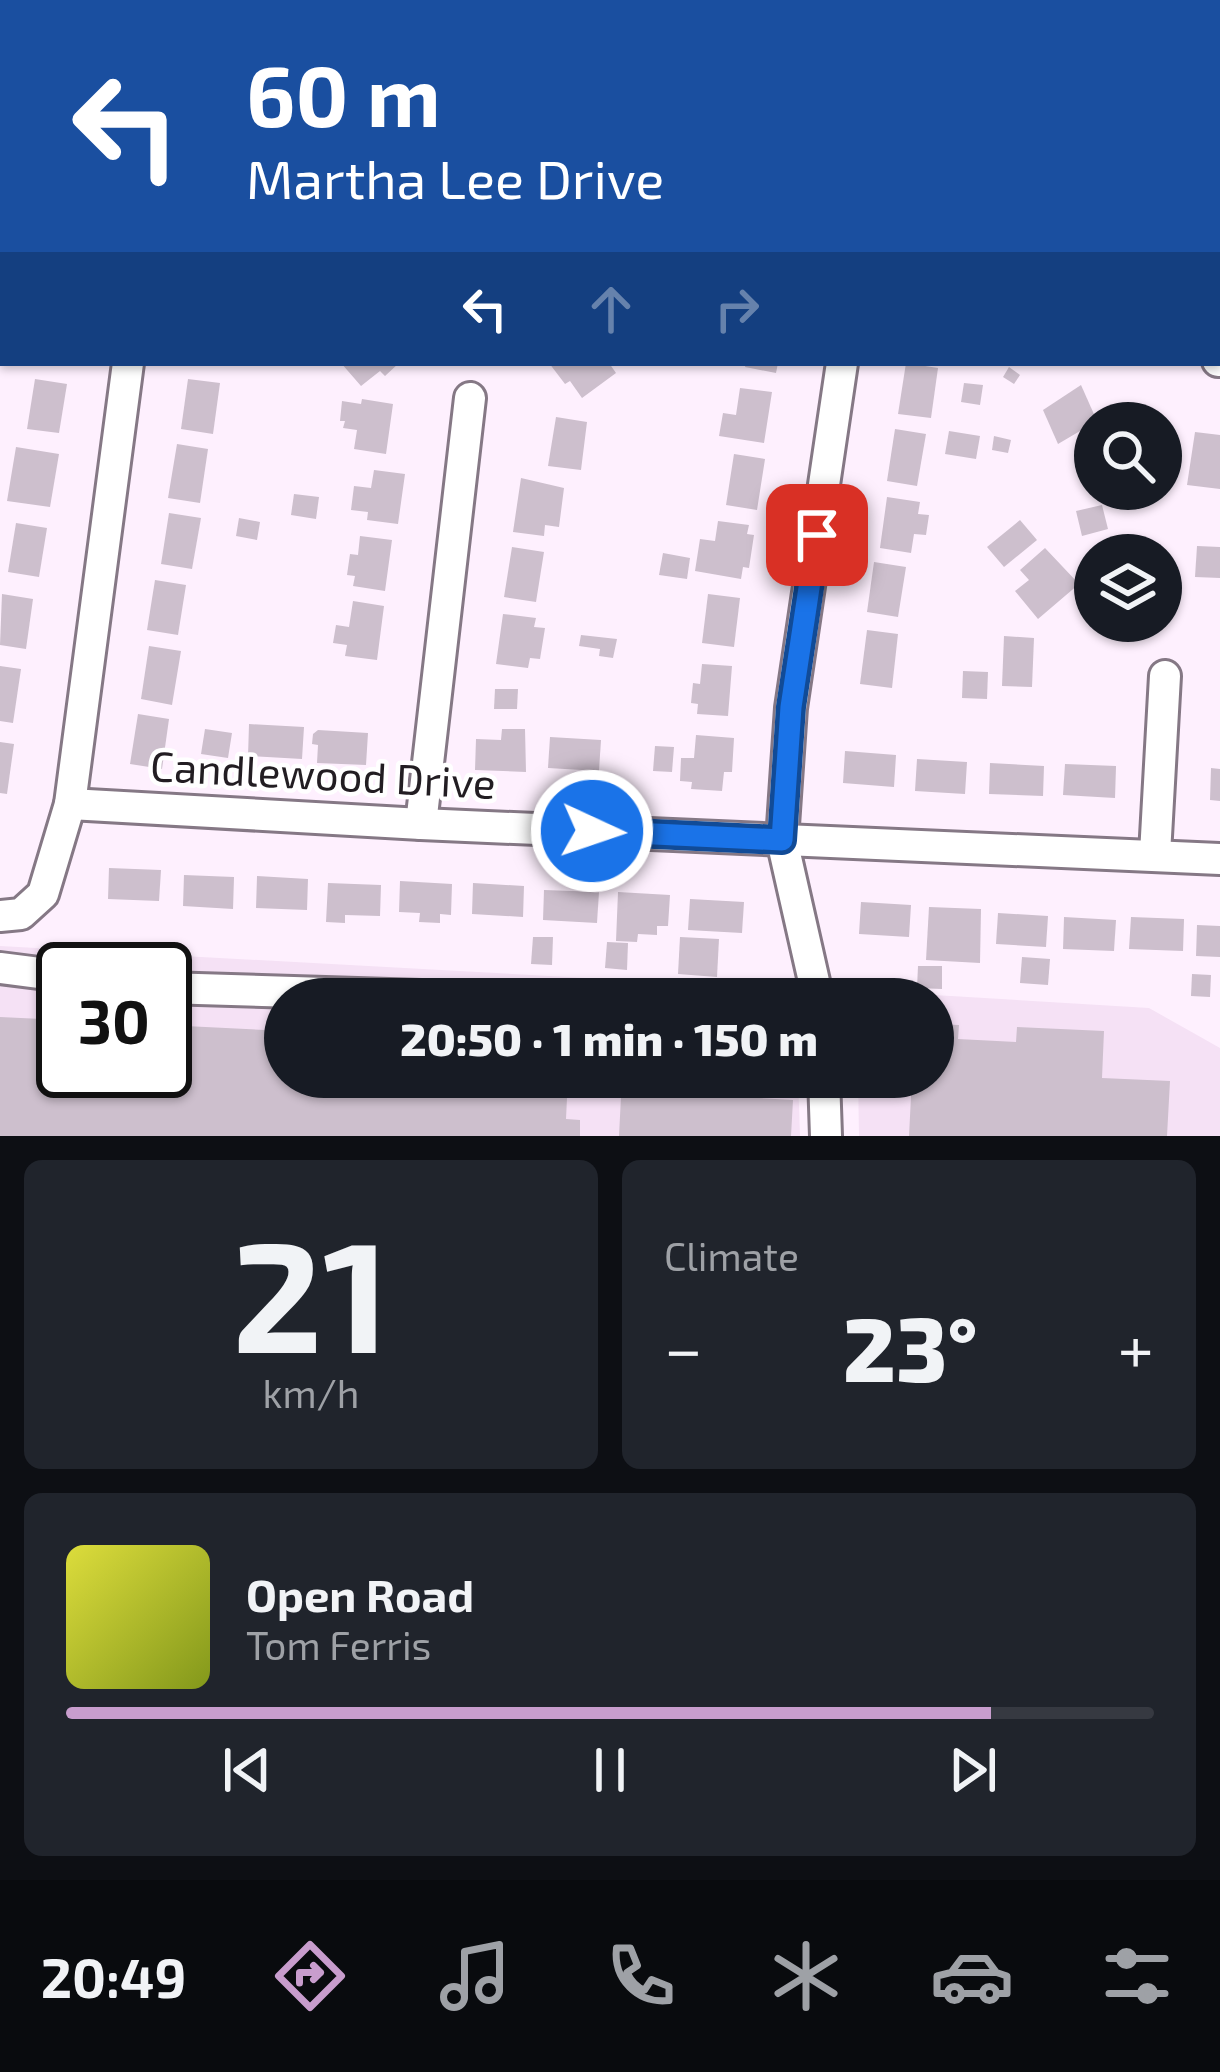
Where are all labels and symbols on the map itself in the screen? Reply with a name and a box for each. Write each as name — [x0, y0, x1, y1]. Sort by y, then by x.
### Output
pin — [766, 484, 868, 586]
street label: Candlewood Drive — [149, 739, 497, 807]
position arrow — [529, 768, 655, 894]
speed limit sign: 30 — [36, 942, 192, 1098]

